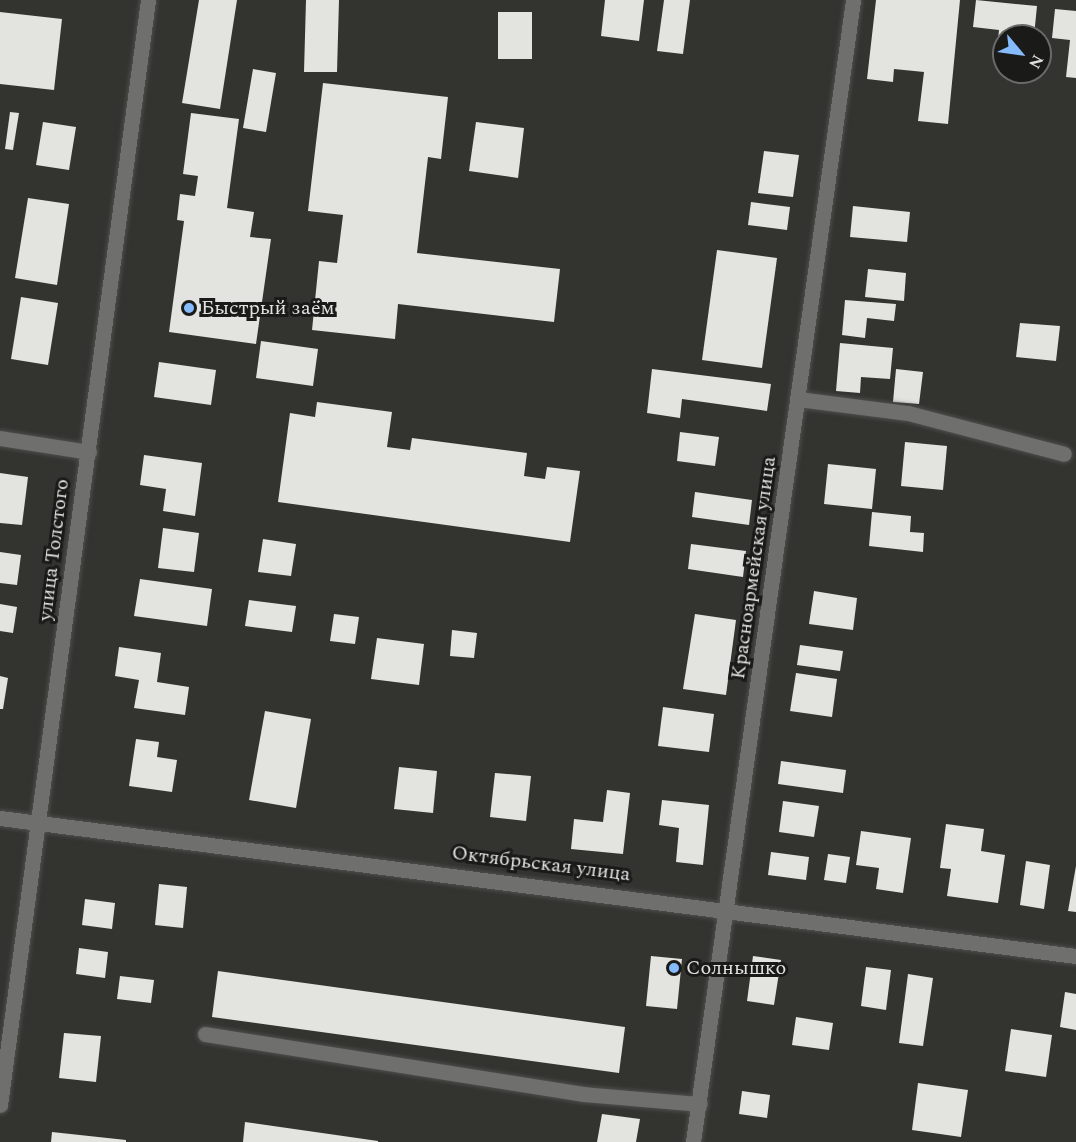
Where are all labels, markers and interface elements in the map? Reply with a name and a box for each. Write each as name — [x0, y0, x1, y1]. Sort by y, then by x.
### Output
north arrow — [992, 24, 1052, 84]
text: N — [1022, 50, 1050, 73]
place label: Быстрый заём — [201, 296, 335, 320]
marker: Быстрый заём — [182, 301, 196, 315]
street label: Красноармейская улица — [726, 455, 782, 681]
street label: улица Толстого — [33, 478, 75, 622]
street label: Октябрьская улица — [450, 841, 632, 887]
place label: Солнышко — [686, 956, 786, 980]
marker: Солнышко — [667, 961, 681, 975]

